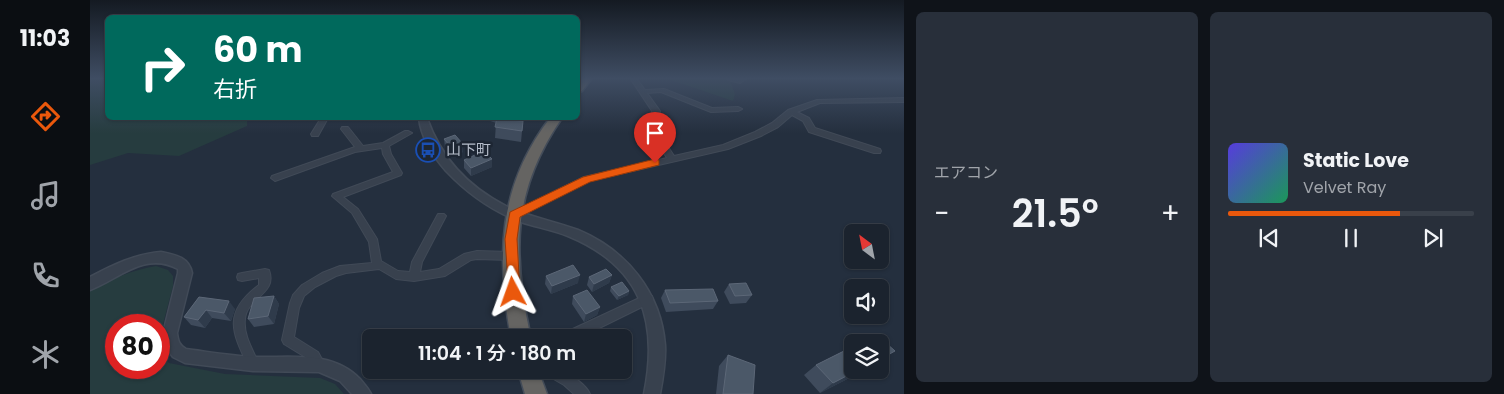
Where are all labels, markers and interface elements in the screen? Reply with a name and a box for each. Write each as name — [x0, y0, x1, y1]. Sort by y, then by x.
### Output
text: 11:03 — [20, 23, 70, 54]
text: 60 m — [213, 25, 303, 74]
icon: right — [130, 35, 195, 100]
text: 右折 — [213, 74, 257, 105]
icon: directions — [28, 99, 63, 134]
pin — [634, 112, 676, 163]
icon: arrive — [641, 119, 669, 147]
bus stop icon: 山下町 — [415, 137, 441, 163]
place label: 山下町 — [446, 139, 491, 160]
text: Static Love — [1303, 147, 1409, 174]
text: エアコン — [934, 161, 998, 184]
text: Velvet Ray — [1303, 176, 1386, 199]
icon: music — [28, 178, 63, 213]
text: 21.5° — [1012, 187, 1099, 240]
text: − — [934, 194, 949, 233]
text: + — [1161, 194, 1180, 233]
north arrow — [844, 224, 889, 269]
map controls — [844, 224, 889, 379]
icon: previous — [1255, 224, 1283, 252]
icon: pause — [1337, 224, 1365, 252]
icon: next — [1419, 224, 1447, 252]
icon: phone — [28, 258, 63, 293]
position arrow — [486, 265, 538, 317]
button: sound — [844, 279, 889, 324]
speed limit sign: 80 — [105, 314, 170, 379]
button: layers — [844, 334, 889, 379]
icon: climate — [28, 337, 63, 372]
text: 11:04 · 1 分 · 180 m — [418, 340, 576, 367]

